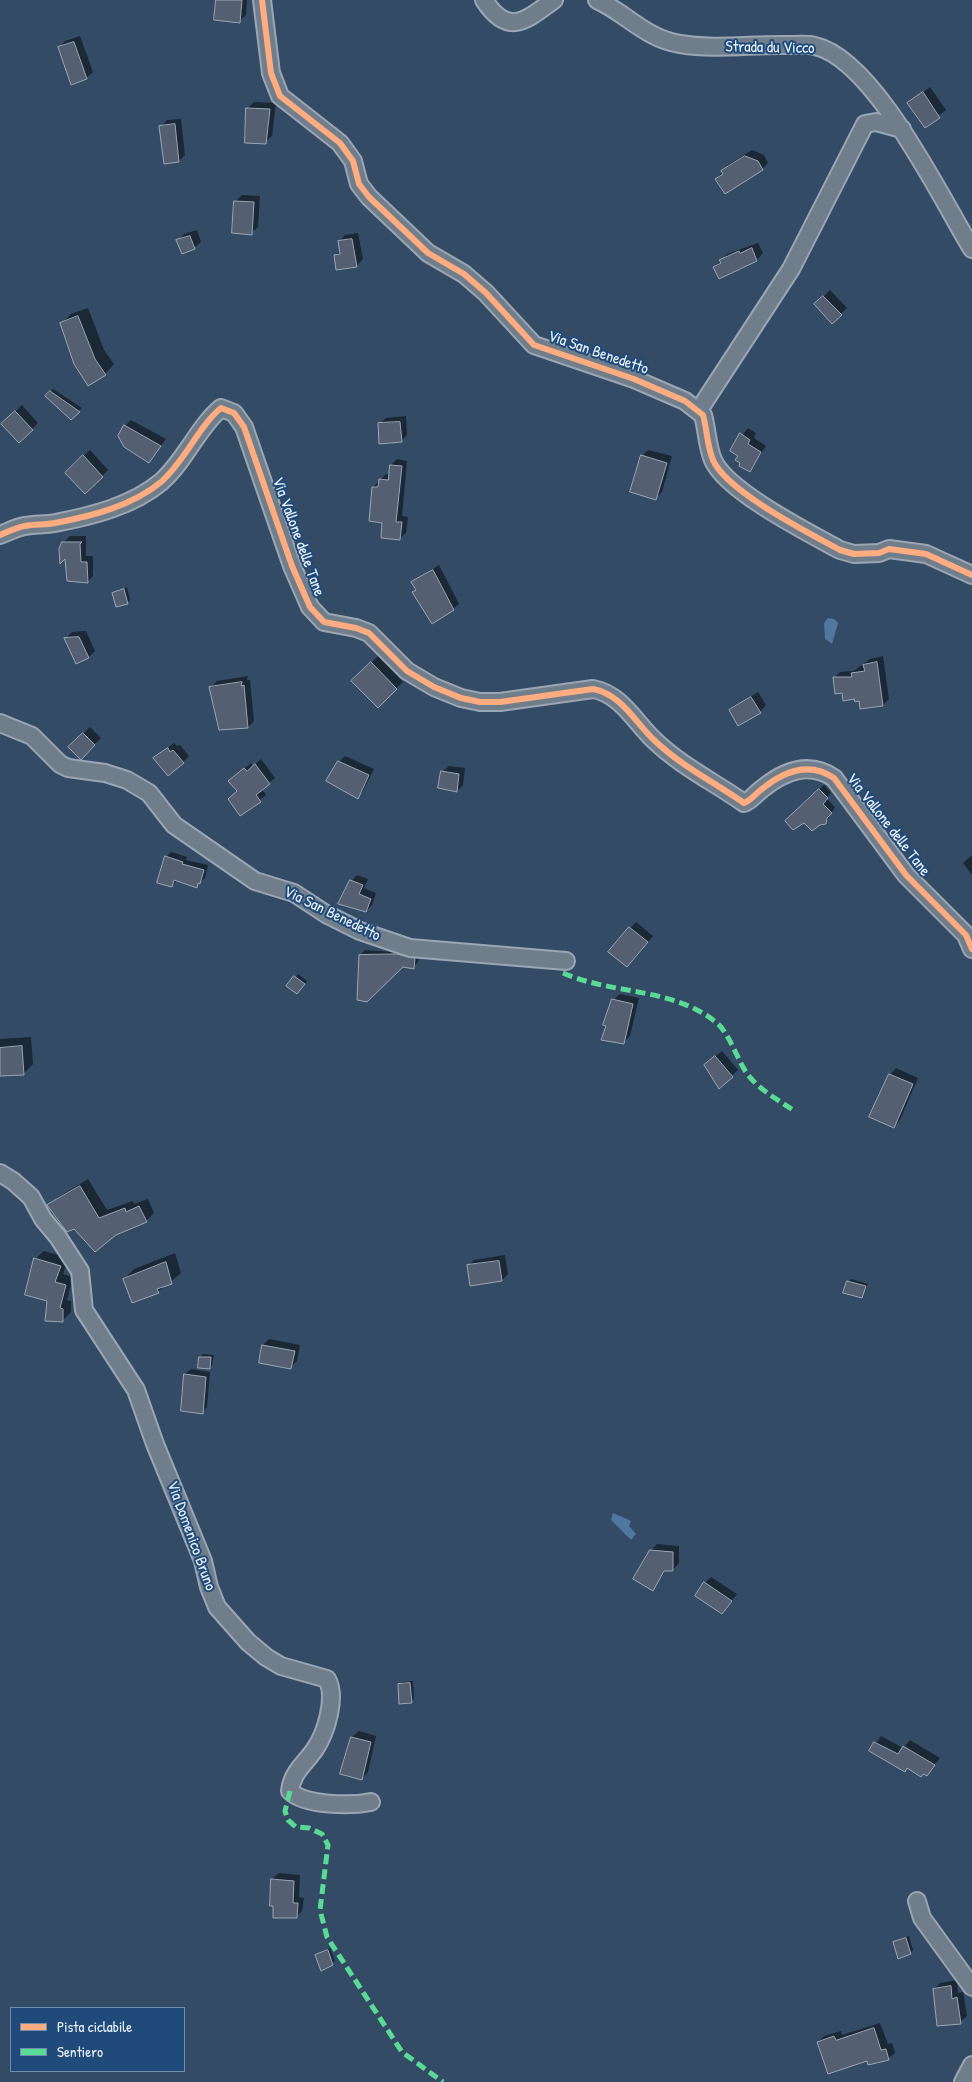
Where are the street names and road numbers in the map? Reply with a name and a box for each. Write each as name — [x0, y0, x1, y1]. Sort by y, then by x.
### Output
street label: Strada du Vicco — [725, 38, 815, 58]
street label: Via San Benedetto — [545, 327, 651, 379]
street label: Via Vallone delle Tane — [268, 475, 328, 599]
street label: Via Vallone delle Tane — [842, 770, 934, 880]
street label: Via San Benedetto — [281, 882, 383, 946]
street label: Via Domenico Bruno — [162, 1479, 220, 1593]

